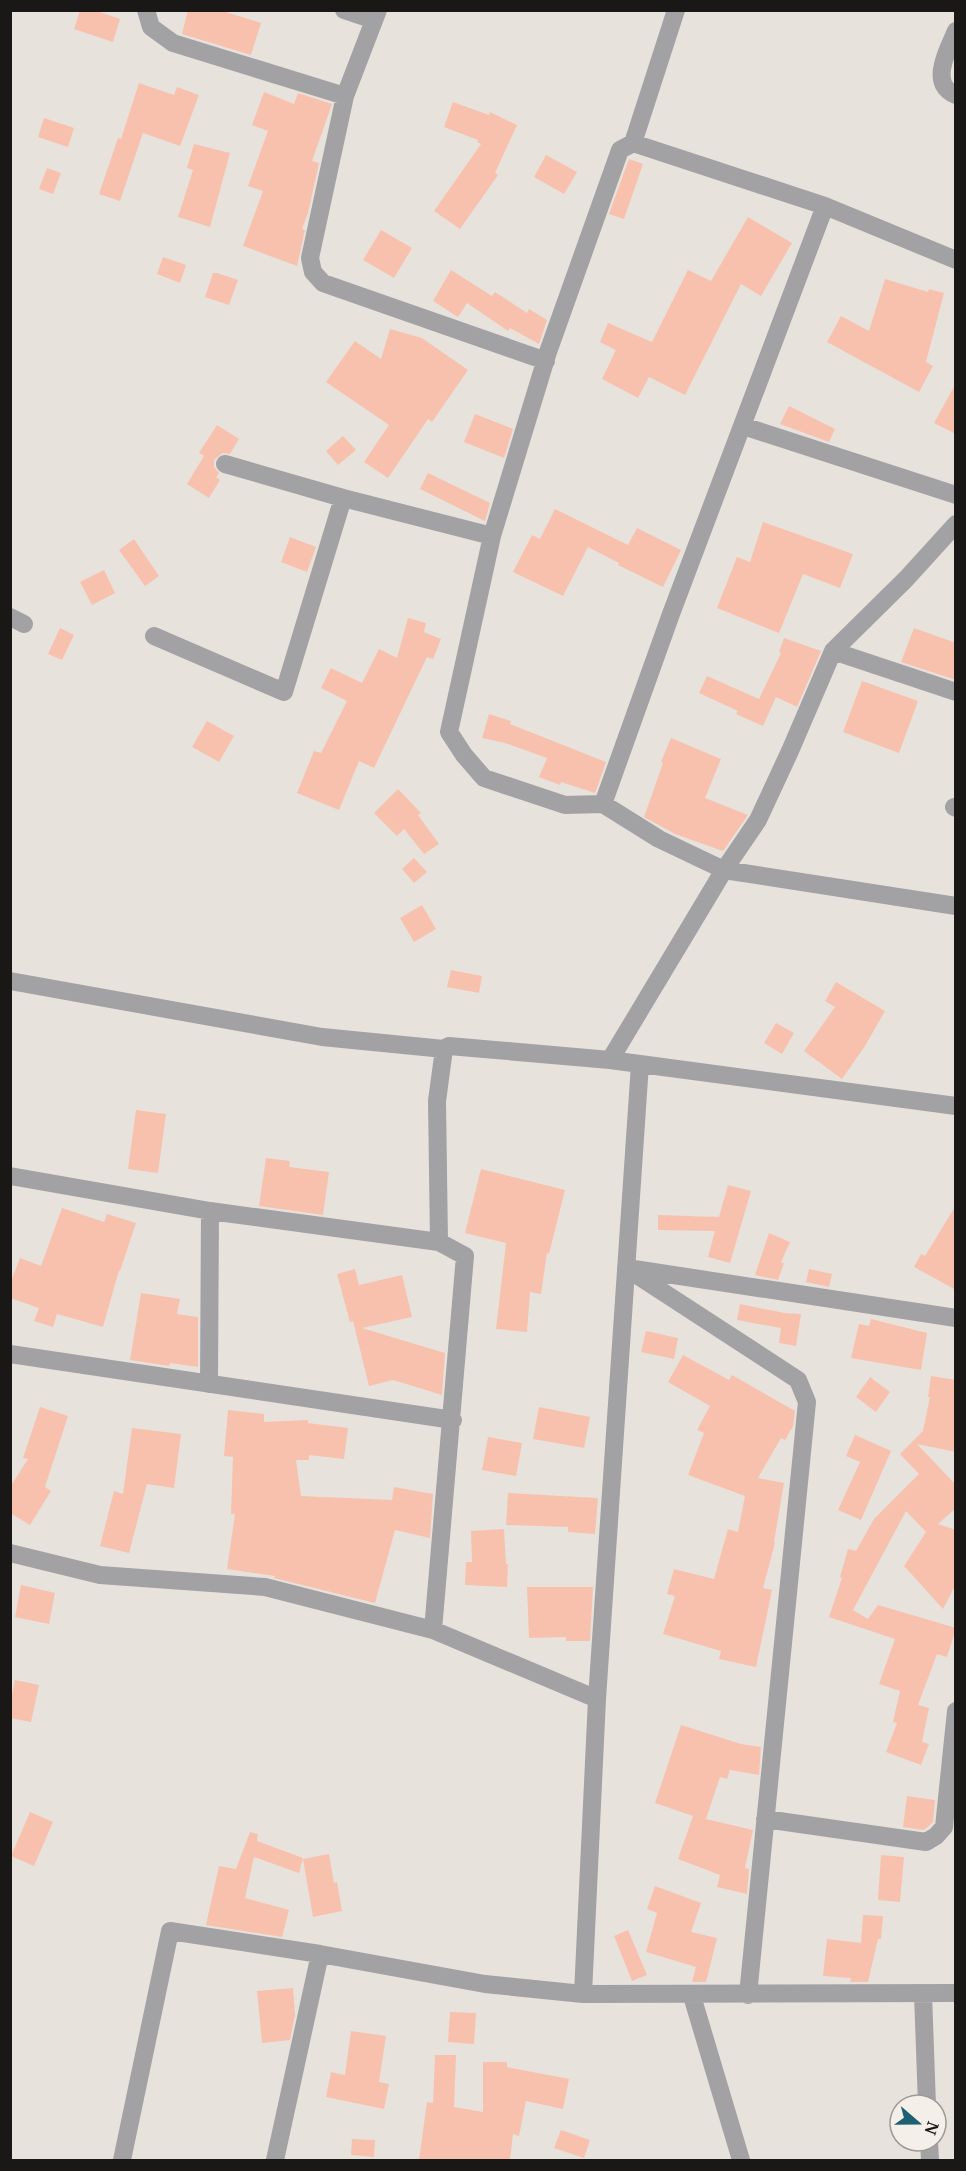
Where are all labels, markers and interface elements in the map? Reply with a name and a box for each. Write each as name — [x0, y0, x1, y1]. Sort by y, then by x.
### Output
north arrow — [888, 2093, 948, 2153]
text: N — [919, 2118, 945, 2138]

